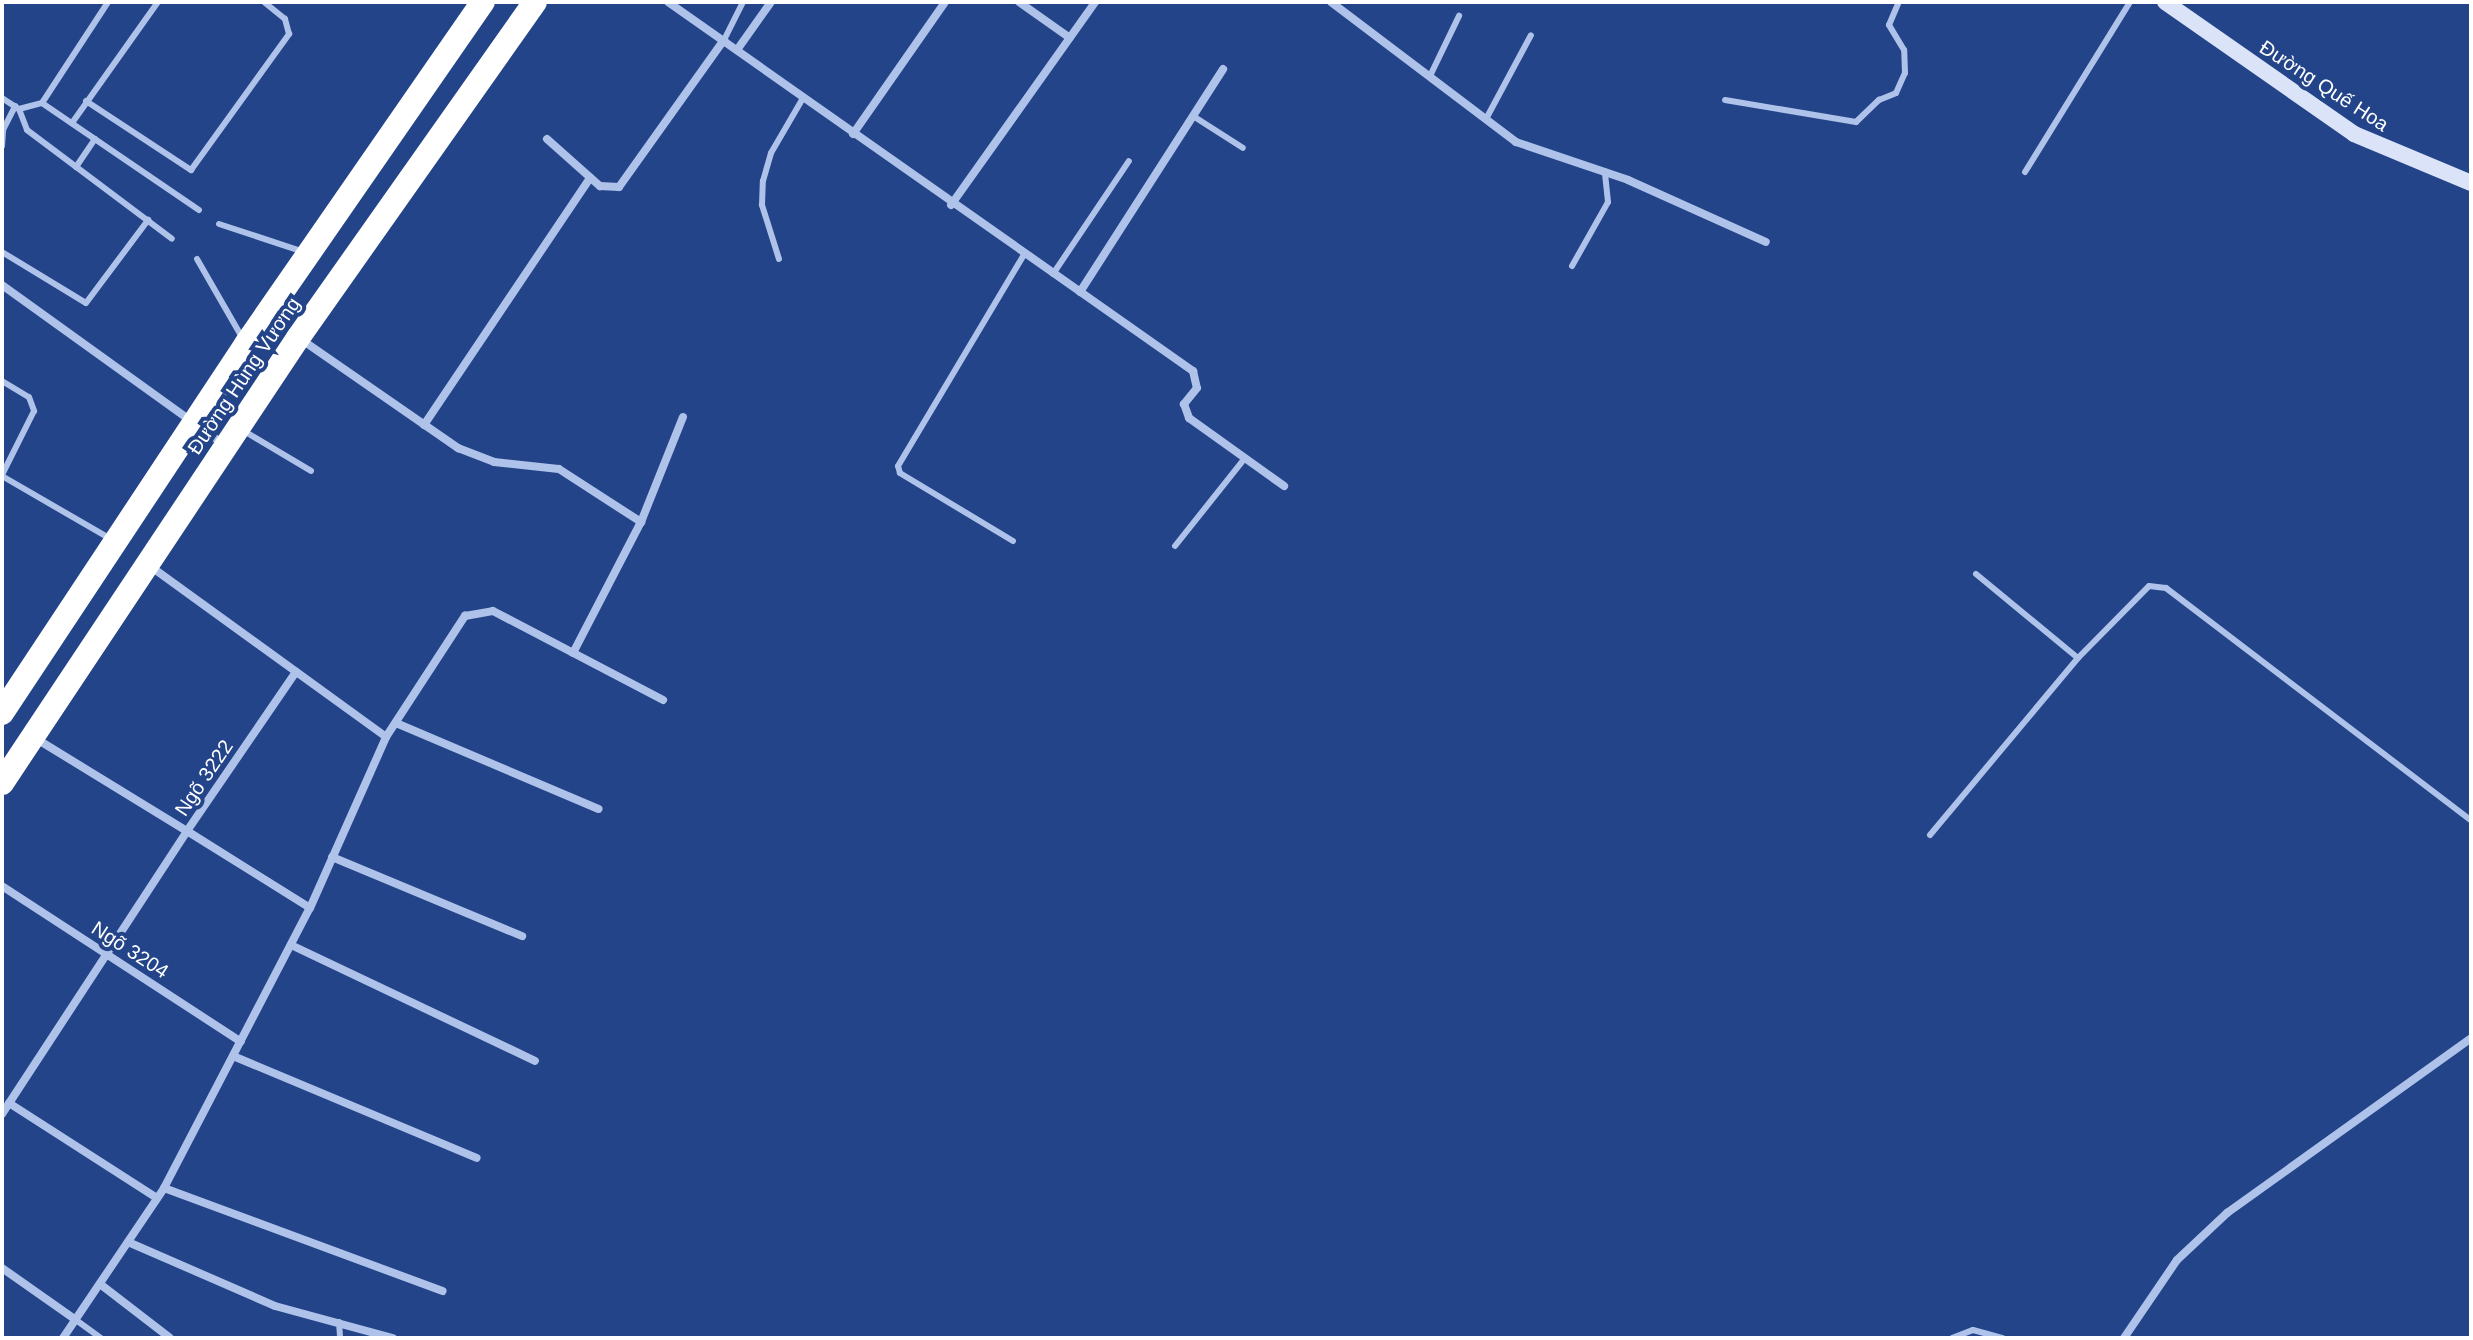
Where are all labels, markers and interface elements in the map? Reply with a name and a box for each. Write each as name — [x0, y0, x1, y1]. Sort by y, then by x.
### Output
street label: Đường Quế Hoa — [2255, 35, 2393, 137]
street label: Đường Hùng Vương — [183, 293, 305, 459]
street label: Ngõ 3222 — [170, 735, 238, 821]
street label: Ngõ 3204 — [87, 916, 173, 984]

